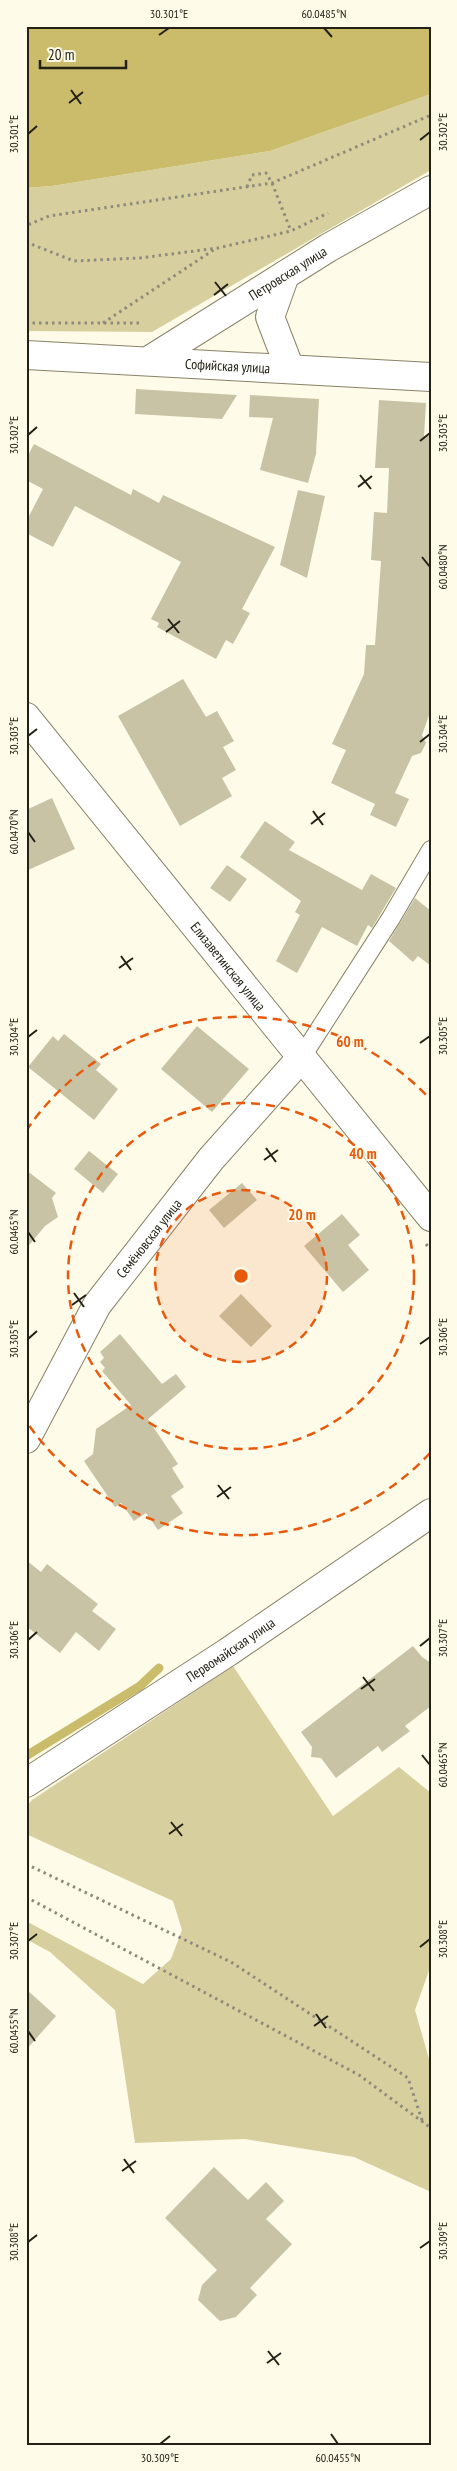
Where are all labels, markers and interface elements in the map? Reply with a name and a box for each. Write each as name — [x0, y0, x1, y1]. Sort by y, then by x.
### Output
text: 30.301°E — [150, 6, 188, 21]
text: 60.0485°N — [301, 6, 347, 21]
scale bar — [40, 38, 126, 70]
text: 20 m — [48, 45, 74, 64]
text: 30.302°E — [435, 113, 450, 151]
text: 30.301°E — [6, 115, 21, 153]
street label: Петровская улица — [245, 242, 330, 304]
street label: Софийская улица — [185, 355, 271, 377]
text: 30.303°E — [435, 414, 450, 452]
text: 30.302°E — [6, 416, 21, 454]
text: 60.0480°N — [435, 544, 450, 590]
text: 30.304°E — [435, 715, 450, 753]
text: 30.303°E — [6, 717, 21, 755]
text: 60.0470°N — [6, 809, 21, 855]
street label: Елизаветинская улица — [187, 918, 270, 1015]
text: 30.305°E — [435, 1017, 450, 1055]
text: 30.304°E — [6, 1018, 21, 1056]
text: 60 m — [336, 1032, 364, 1051]
text: 40 m — [349, 1144, 377, 1163]
street label: Семёновская улица — [112, 1195, 185, 1282]
text: 20 m — [288, 1205, 316, 1224]
text: 60.0465°N — [6, 1209, 21, 1255]
centre of rings — [232, 1267, 250, 1285]
text: 30.306°E — [435, 1318, 450, 1356]
text: 30.305°E — [6, 1320, 21, 1358]
street label: Первомайская улица — [183, 1614, 278, 1686]
text: 30.307°E — [435, 1619, 450, 1657]
text: 30.306°E — [6, 1621, 21, 1659]
text: 60.0465°N — [435, 1742, 450, 1788]
text: 30.308°E — [435, 1920, 450, 1958]
text: 30.307°E — [6, 1922, 21, 1960]
text: 60.0455°N — [6, 2008, 21, 2054]
text: 30.309°E — [435, 2222, 450, 2260]
text: 30.308°E — [6, 2223, 21, 2261]
text: 30.309°E — [141, 2450, 179, 2465]
text: 60.0455°N — [315, 2450, 361, 2465]

